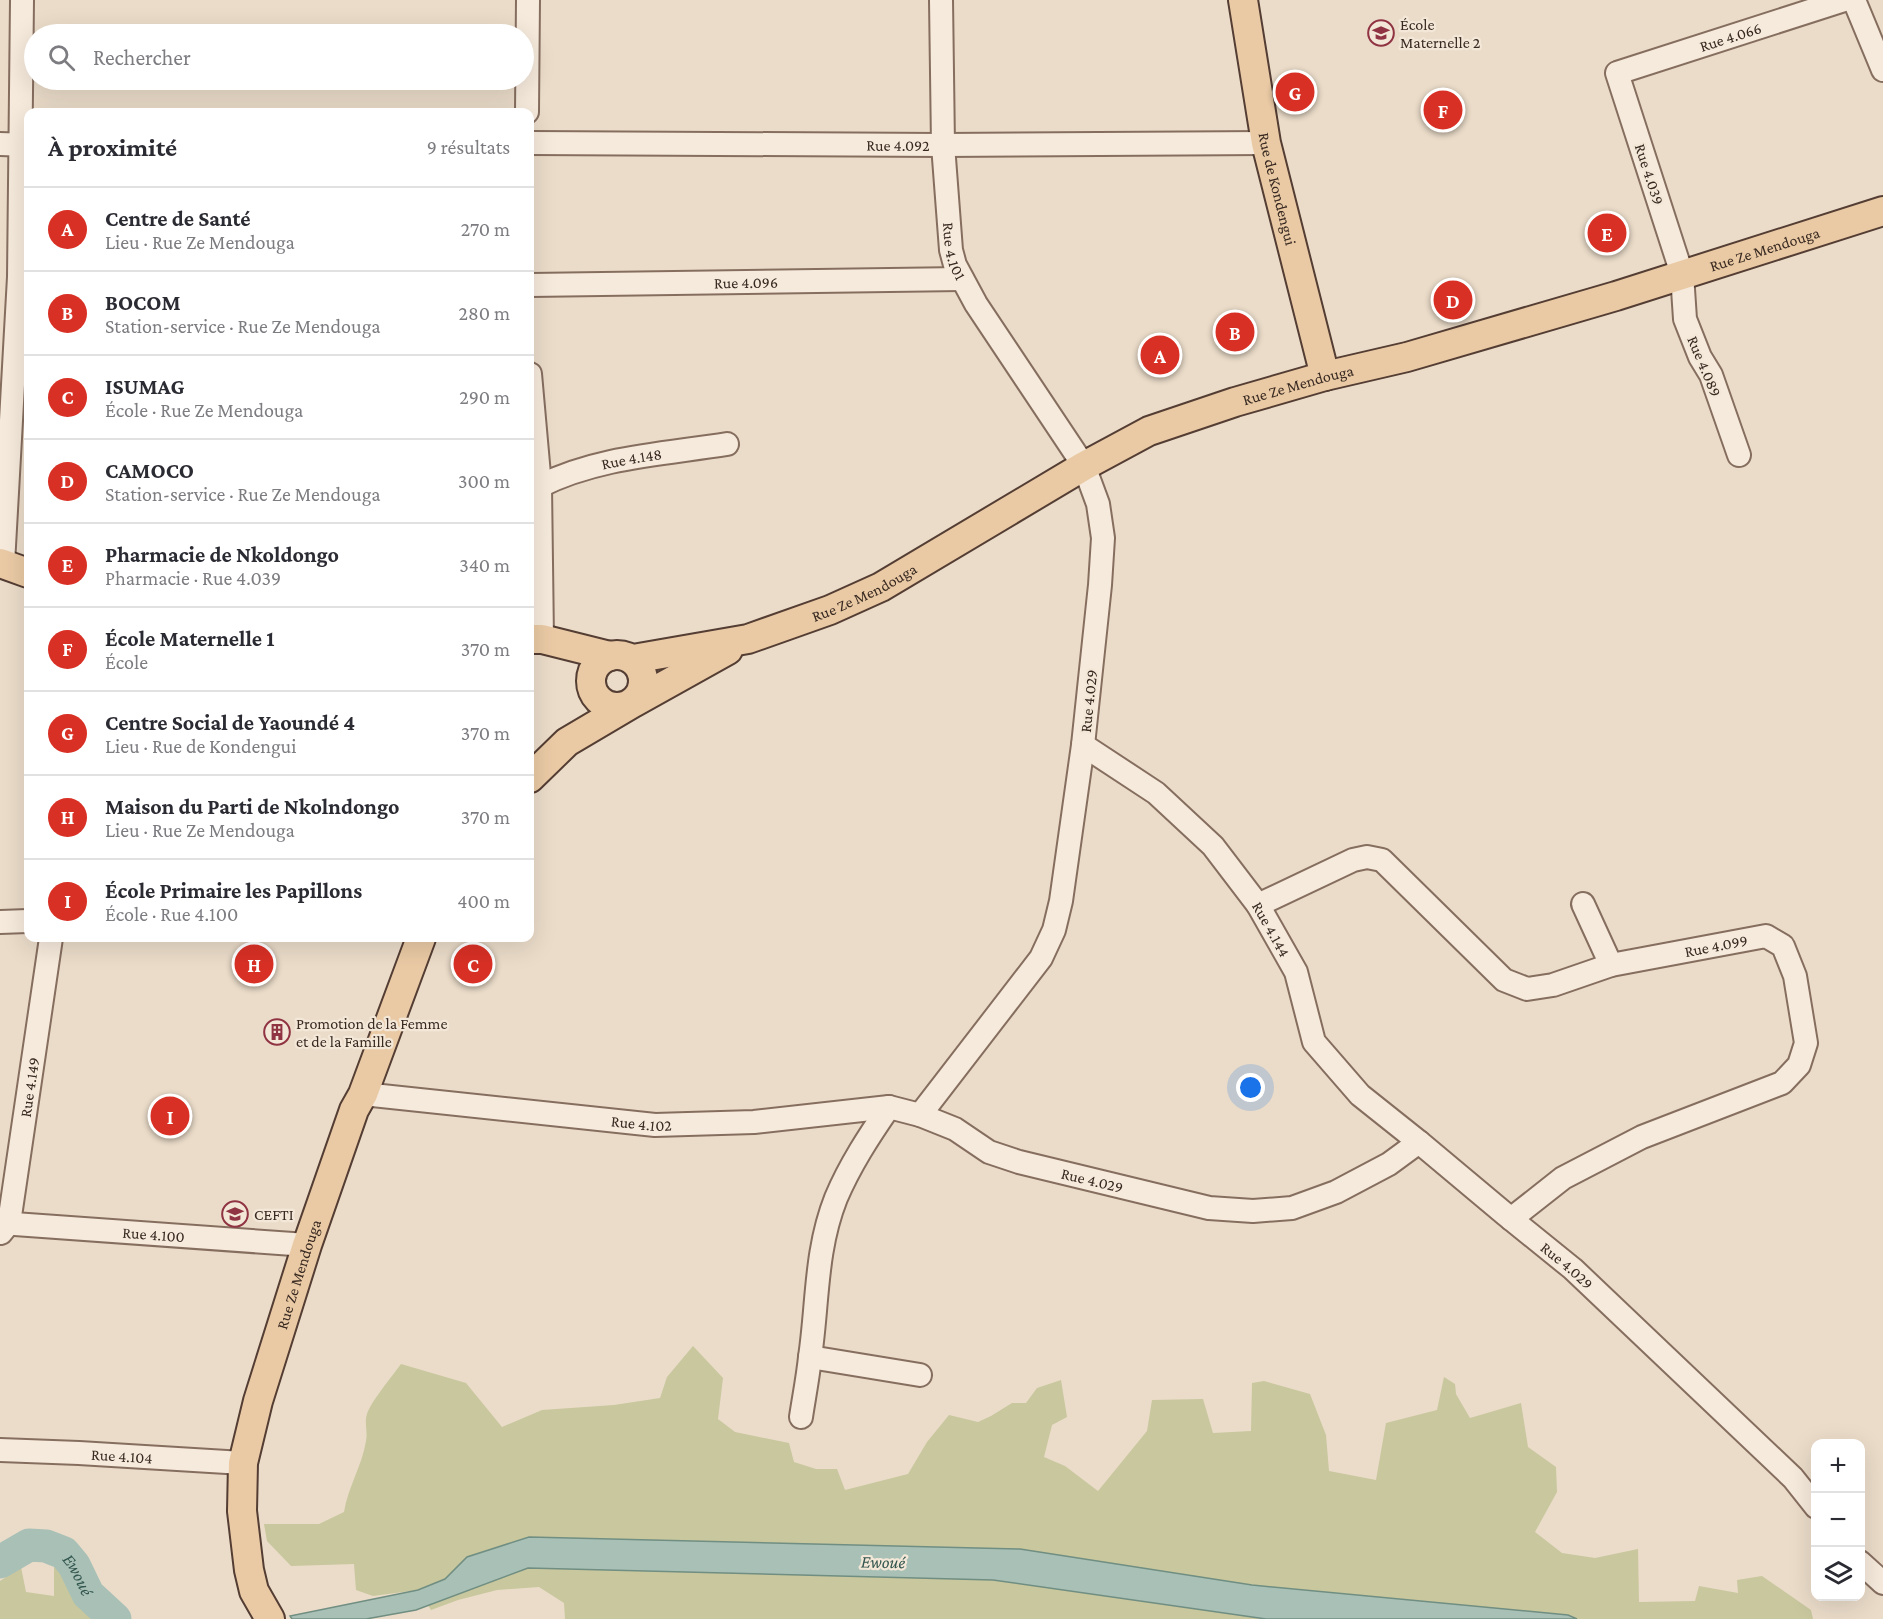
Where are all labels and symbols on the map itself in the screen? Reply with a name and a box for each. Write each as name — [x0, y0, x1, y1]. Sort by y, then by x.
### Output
place label: École Maternelle 2 — [1400, 16, 1481, 51]
school or university icon: École Maternelle 2 — [1366, 18, 1396, 48]
street label: Rue 4.066 — [1697, 19, 1763, 55]
pin: G — [1276, 70, 1314, 115]
pin: F — [1424, 88, 1462, 132]
street label: Rue de Kondengui — [1255, 131, 1300, 247]
street label: Rue 4.092 — [866, 137, 930, 154]
street label: Rue 4.039 — [1632, 141, 1667, 207]
pin: E — [1588, 210, 1626, 256]
street label: Rue 4.101 — [940, 222, 969, 283]
street label: Rue Ze Mendouga — [1708, 224, 1822, 275]
street label: Rue 4.096 — [714, 274, 778, 291]
pin: D — [1434, 278, 1472, 322]
pin: B — [1216, 310, 1254, 354]
pin: A — [1140, 332, 1180, 378]
street label: Rue 4.089 — [1684, 333, 1725, 399]
street label: Rue Ze Mendouga — [1241, 362, 1356, 408]
street label: Rue 4.148 — [600, 445, 663, 473]
street label: Rue Ze Mendouga — [810, 560, 920, 625]
street label: Rue 4.029 — [1077, 669, 1100, 733]
street label: Rue 4.144 — [1249, 899, 1294, 960]
street label: Rue 4.099 — [1683, 932, 1749, 960]
pin: H — [234, 942, 274, 986]
pin: C — [454, 942, 492, 986]
place label: Promotion de la Femme et de la Famille — [296, 1015, 448, 1050]
building icon: Promotion de la Femme et de la Famille — [262, 1017, 292, 1047]
street label: Rue 4.149 — [17, 1056, 42, 1118]
your location — [1236, 1073, 1265, 1102]
pin: I — [150, 1094, 190, 1138]
street label: Rue 4.102 — [610, 1112, 672, 1134]
street label: Rue 4.029 — [1059, 1165, 1125, 1196]
school or university icon: CEFTI — [220, 1199, 250, 1229]
place label: CEFTI — [254, 1206, 294, 1223]
street label: Rue Ze Mendouga — [273, 1217, 324, 1331]
street label: Rue 4.100 — [122, 1224, 185, 1245]
street label: Rue 4.029 — [1537, 1239, 1597, 1293]
street label: Rue 4.104 — [91, 1446, 153, 1466]
water label: Ewoué — [59, 1549, 98, 1600]
water label: Ewoué — [861, 1552, 907, 1572]

